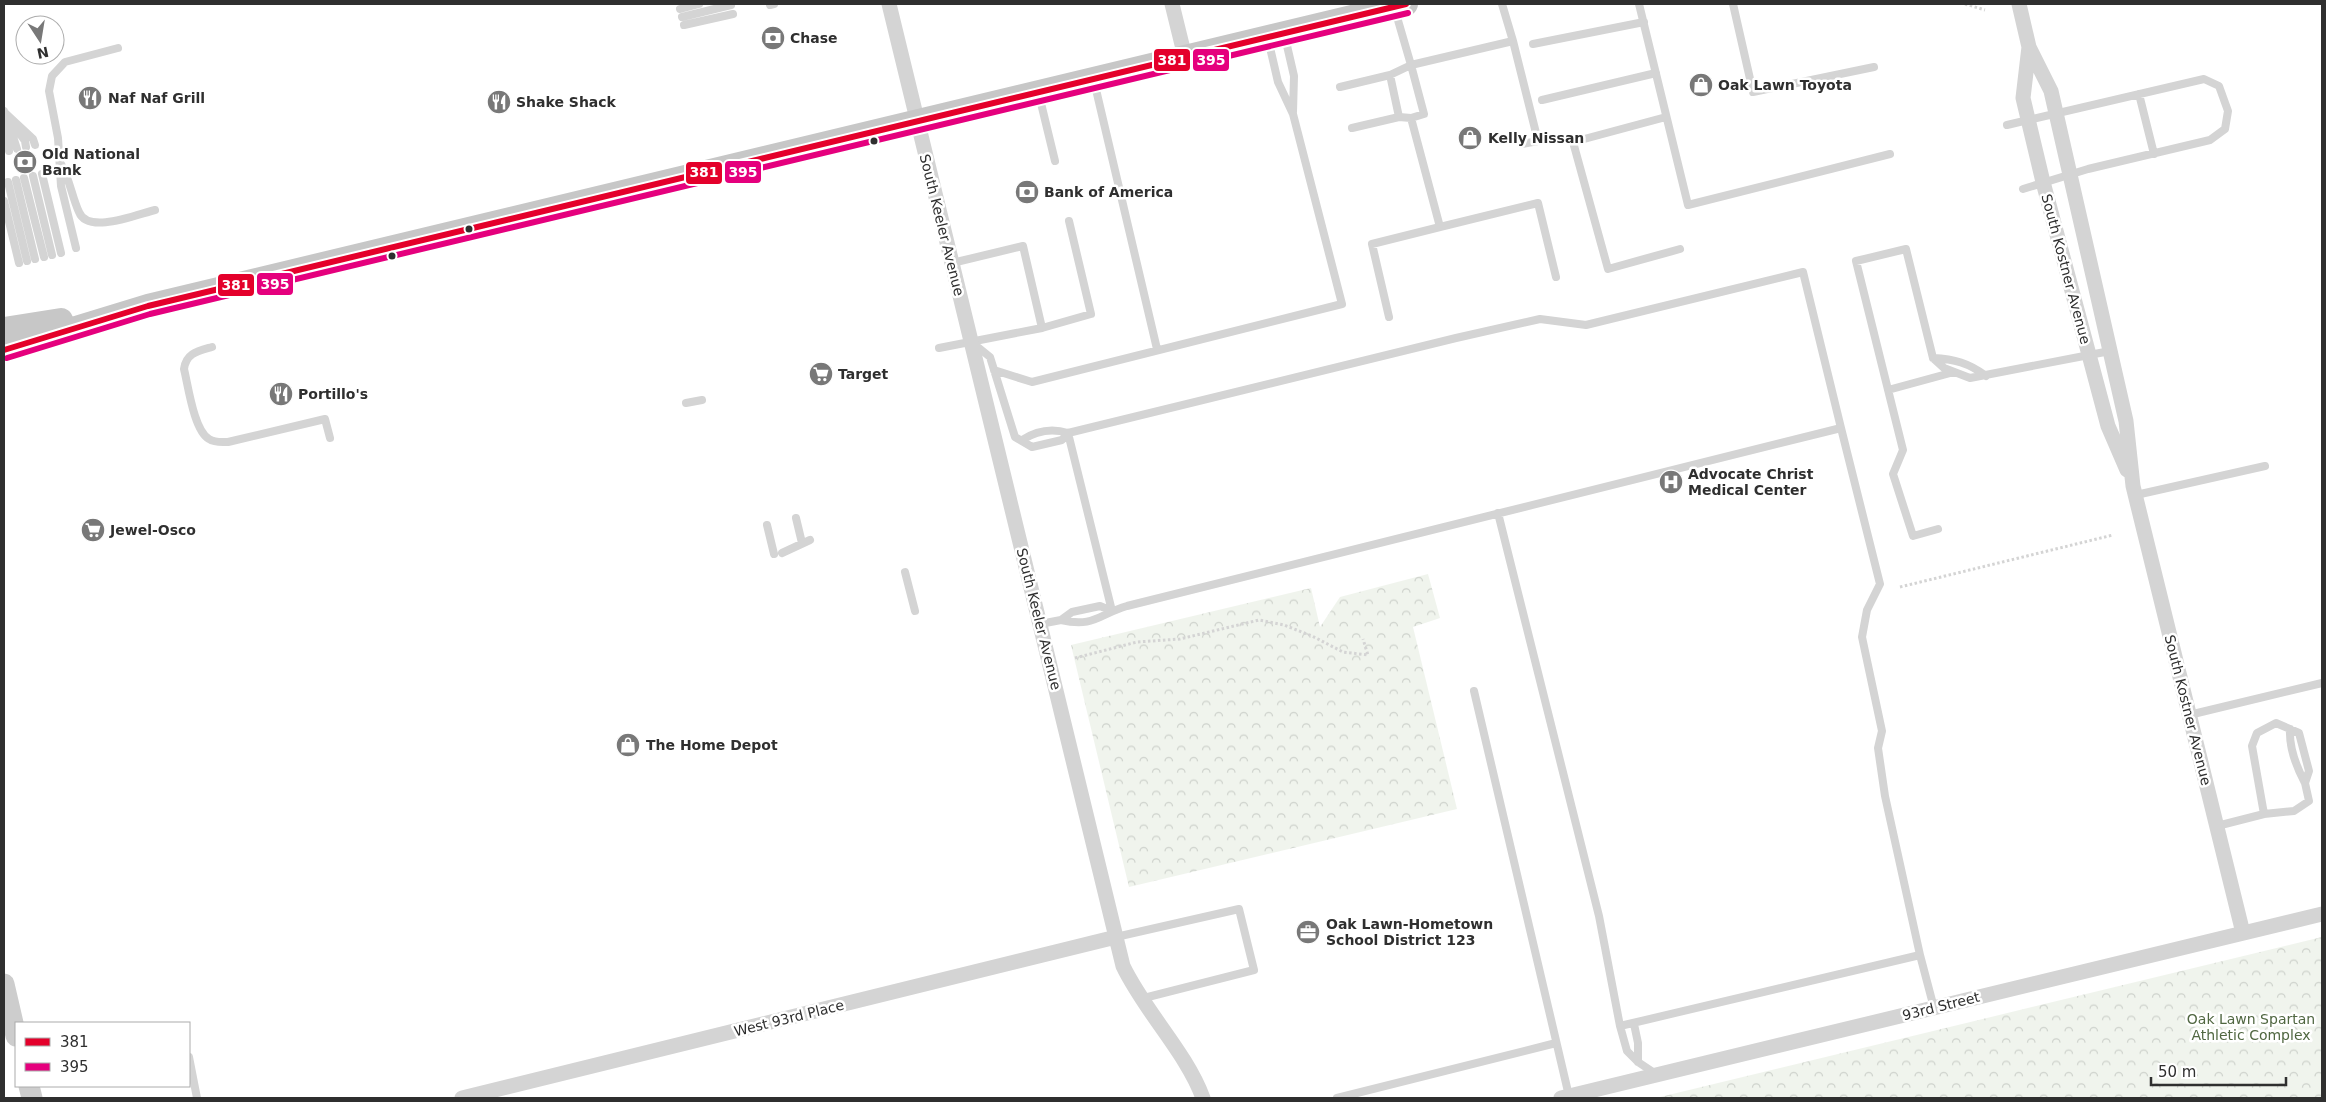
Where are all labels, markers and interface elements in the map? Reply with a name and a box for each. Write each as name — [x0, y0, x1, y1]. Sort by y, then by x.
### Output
north arrow — [15, 15, 65, 65]
bank icon: Chase — [760, 25, 786, 51]
place label: Chase — [790, 30, 838, 46]
text: N — [35, 44, 50, 62]
line badge: 381 — [1153, 48, 1191, 72]
line badge: 395 — [1192, 48, 1230, 72]
text: 381 — [1157, 52, 1187, 68]
text: 395 — [1196, 52, 1226, 68]
shop icon: Oak Lawn Toyota — [1688, 72, 1714, 98]
place label: Oak Lawn Toyota — [1718, 77, 1852, 93]
restaurant icon: Naf Naf Grill — [77, 85, 103, 111]
restaurant icon: Shake Shack — [486, 89, 512, 115]
place label: Naf Naf Grill — [108, 90, 205, 106]
place label: Shake Shack — [516, 94, 617, 110]
shop icon: Kelly Nissan — [1457, 125, 1483, 151]
place label: Kelly Nissan — [1488, 130, 1584, 146]
unlabelled marker — [869, 136, 879, 146]
place label: Old National Bank — [42, 146, 140, 178]
bank icon: Old National Bank — [12, 149, 38, 175]
street label: South Keeler Avenue — [917, 152, 967, 298]
line badge: 395 — [724, 160, 762, 184]
line badge: 381 — [685, 161, 723, 185]
text: 381 — [689, 164, 719, 180]
text: 395 — [728, 164, 758, 180]
bank icon: Bank of America — [1014, 179, 1040, 205]
place label: Bank of America — [1044, 184, 1173, 200]
street label: South Kostner Avenue — [2038, 192, 2094, 346]
unlabelled marker — [464, 224, 474, 234]
unlabelled marker — [387, 251, 397, 261]
line badge: 395 — [256, 272, 294, 296]
line badge: 381 — [217, 273, 255, 297]
text: 395 — [260, 276, 290, 292]
text: 381 — [221, 277, 251, 293]
supermarket icon: Target — [808, 361, 834, 387]
place label: Target — [838, 366, 889, 382]
restaurant icon: Portillo's — [268, 381, 294, 407]
place label: Portillo's — [298, 386, 368, 402]
place label: Advocate Christ Medical Center — [1688, 466, 1814, 498]
hospital icon: Advocate Christ Medical Center — [1658, 469, 1684, 495]
supermarket icon: Jewel-Osco — [80, 517, 106, 543]
place label: Jewel-Osco — [109, 522, 196, 538]
street label: South Keeler Avenue — [1014, 546, 1064, 692]
street label: South Kostner Avenue — [2162, 633, 2214, 787]
shop icon: The Home Depot — [615, 732, 641, 758]
place label: The Home Depot — [646, 737, 778, 753]
place label: Oak Lawn-Hometown School District 123 — [1326, 916, 1493, 948]
office icon: Oak Lawn-Hometown School District 123 — [1295, 919, 1321, 945]
street label: 93rd Street — [1901, 989, 1982, 1023]
street label: West 93rd Place — [732, 997, 846, 1039]
park label: Oak Lawn Spartan Athletic Complex — [2187, 1011, 2315, 1043]
legend — [15, 1022, 190, 1087]
text: 381 — [60, 1033, 89, 1051]
scale bar — [2151, 1054, 2286, 1086]
text: 395 — [60, 1058, 89, 1076]
text: 50 m — [2158, 1063, 2196, 1081]

